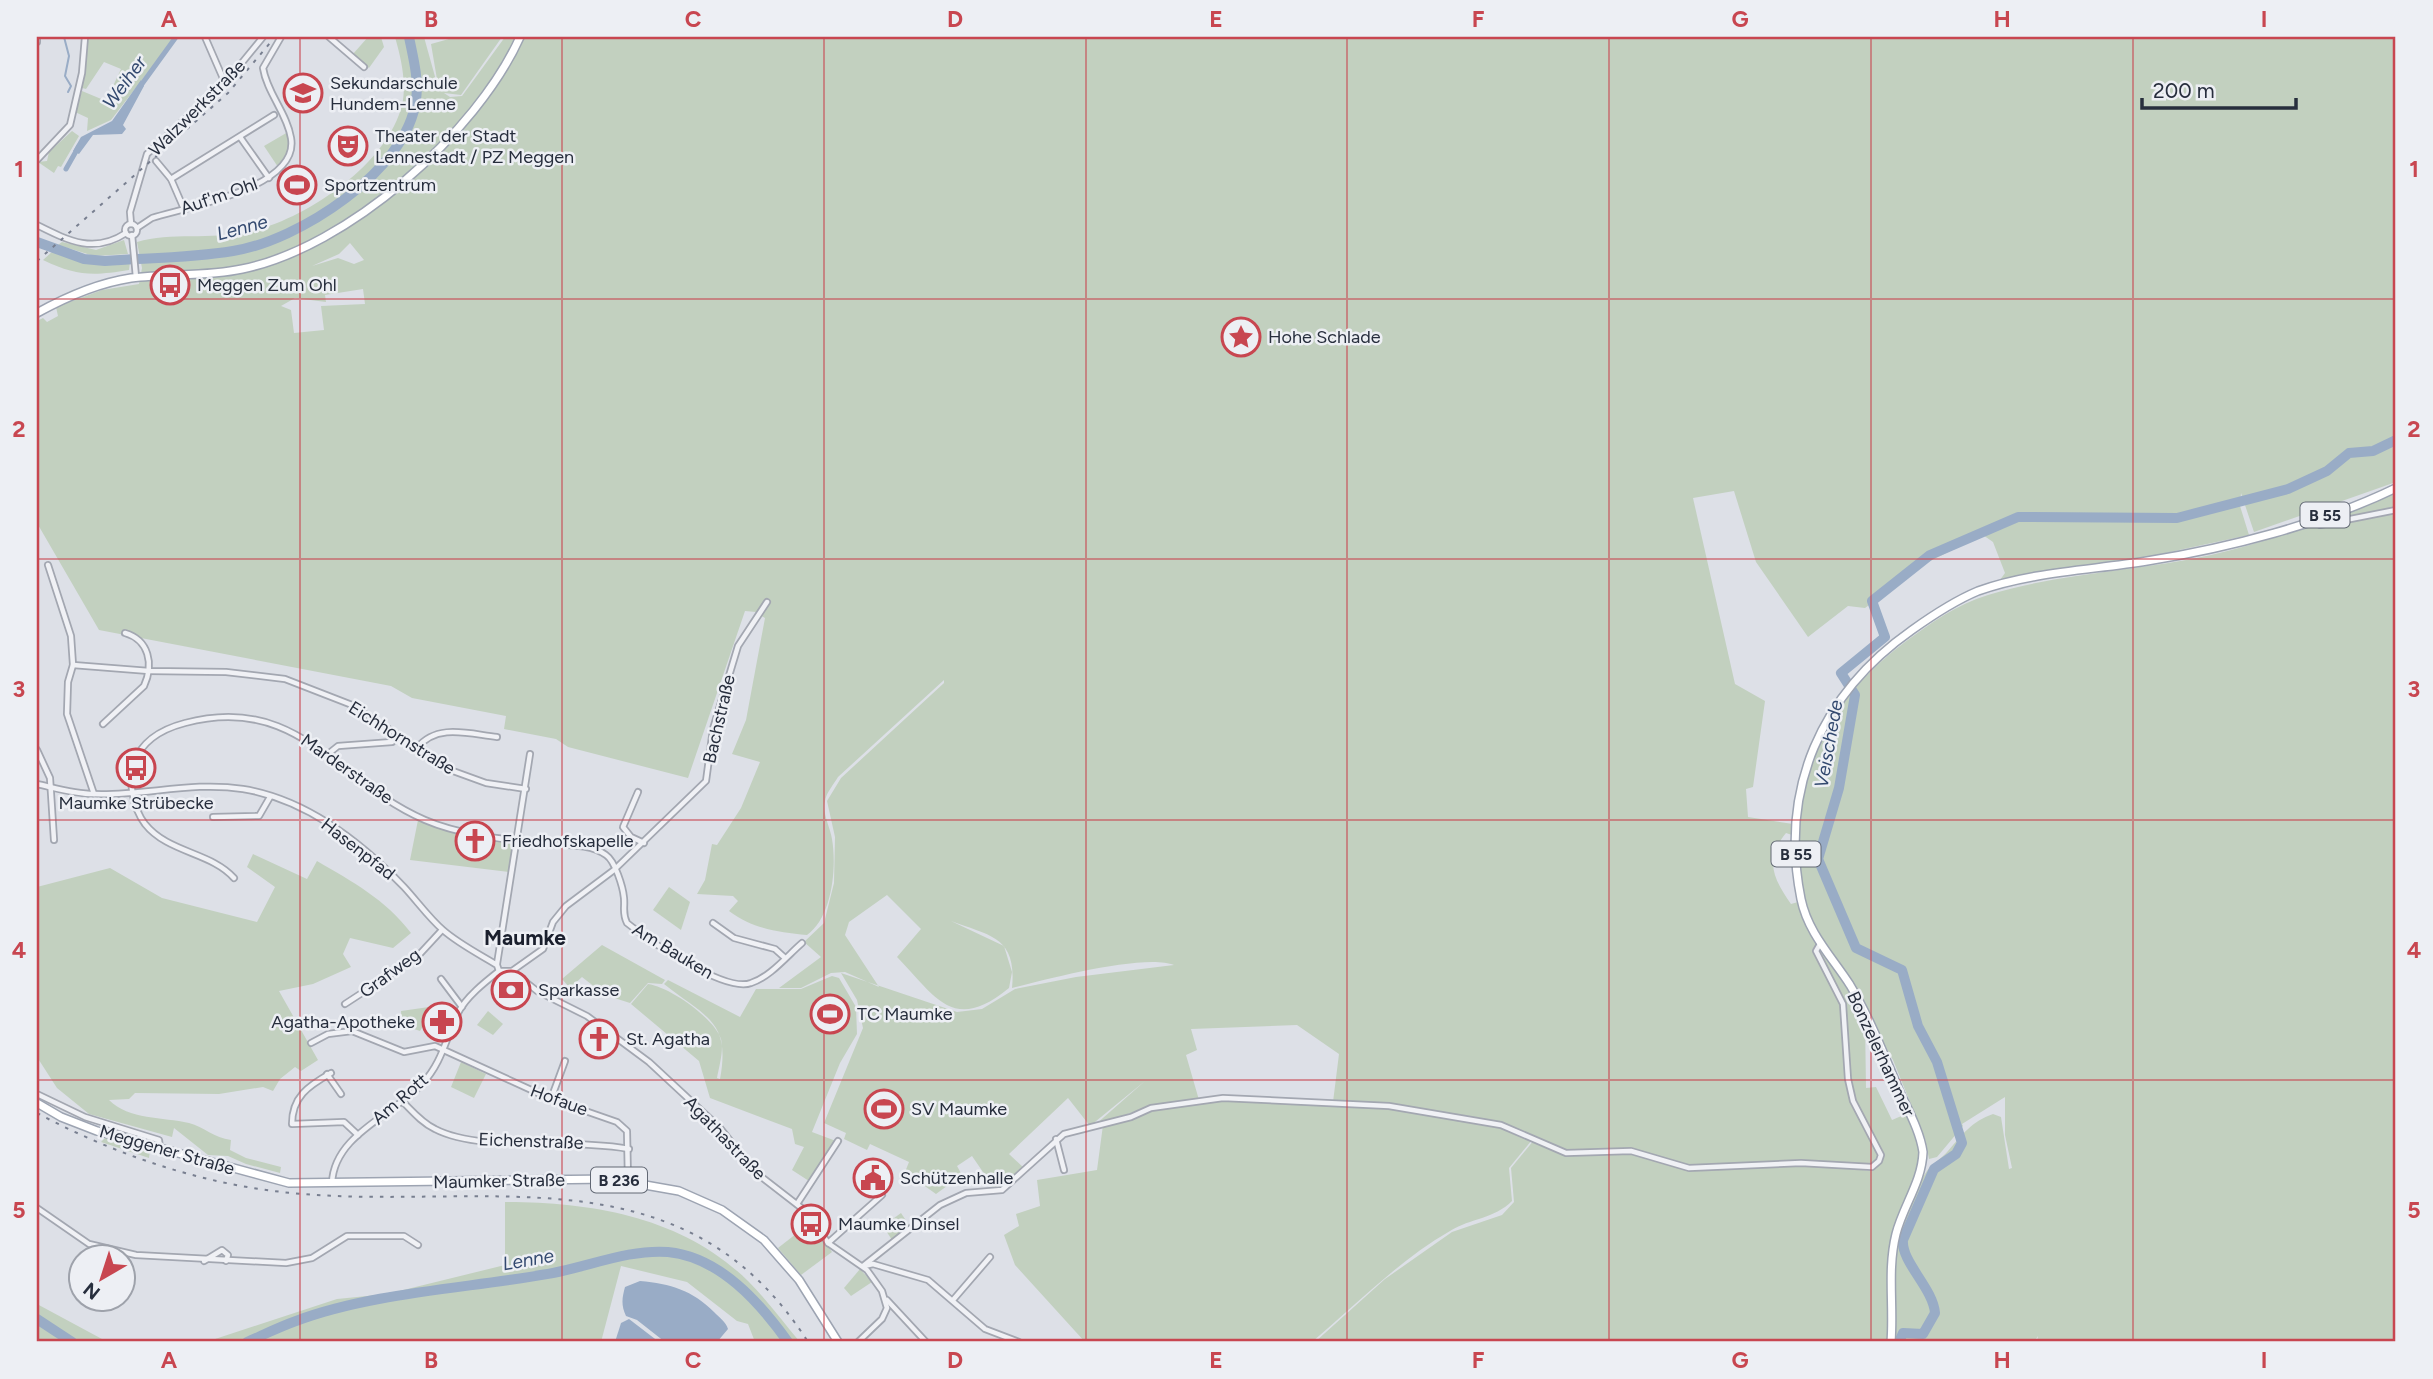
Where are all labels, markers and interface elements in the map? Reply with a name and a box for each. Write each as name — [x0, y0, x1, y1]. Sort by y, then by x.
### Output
text: A — [161, 5, 178, 33]
text: B — [424, 5, 438, 33]
text: C — [685, 5, 702, 33]
text: D — [947, 5, 963, 33]
text: E — [1209, 5, 1223, 33]
text: F — [1472, 5, 1485, 33]
text: G — [1731, 5, 1749, 33]
text: H — [1993, 5, 2011, 33]
text: I — [2261, 5, 2267, 33]
water label: Weiher — [98, 51, 152, 113]
street label: Walzwerkstraße — [144, 55, 250, 161]
scale bar — [2142, 66, 2296, 110]
school or university icon: Sekundarschule Hundem-Lenne — [282, 72, 324, 114]
place label: Sekundarschule Hundem-Lenne — [330, 72, 458, 115]
text: 200 m — [2153, 78, 2215, 103]
theatre icon: Theater der Stadt Lennestadt / PZ Meggen — [327, 125, 369, 167]
place label: Theater der Stadt Lennestadt / PZ Meggen — [375, 125, 574, 168]
text: 1 — [14, 155, 24, 183]
text: 1 — [2409, 155, 2419, 183]
sports icon: Sportzentrum — [276, 164, 318, 206]
street label: Auf'm Ohl — [177, 173, 261, 219]
place label: Sportzentrum — [324, 174, 436, 196]
water label: Lenne — [214, 210, 271, 245]
bus stop icon: Meggen Zum Ohl — [149, 264, 191, 306]
place label: Meggen Zum Ohl — [197, 274, 337, 296]
place icon: Hohe Schlade — [1220, 316, 1262, 358]
place label: Hohe Schlade — [1268, 326, 1381, 348]
text: 2 — [12, 415, 26, 443]
text: 2 — [2407, 415, 2421, 443]
road number: B 55 — [2300, 502, 2350, 528]
street label: Bachstraße — [698, 672, 740, 766]
text: 3 — [13, 675, 25, 703]
text: 3 — [2408, 675, 2420, 703]
street label: Eichhornstraße — [345, 696, 460, 780]
water label: Veischede — [1809, 698, 1848, 790]
street label: Marderstraße — [297, 729, 397, 809]
bus stop icon: Maumke Strübecke — [115, 747, 157, 789]
place label: Maumke Strübecke — [58, 792, 214, 814]
street label: Hasenpfad — [317, 813, 399, 885]
church icon: Friedhofskapelle — [454, 820, 496, 862]
place label: Friedhofskapelle — [502, 830, 634, 852]
road number: B 55 — [1772, 842, 1820, 866]
street label: Am Bauken — [629, 918, 717, 984]
district label: Maumke — [484, 925, 566, 950]
text: 4 — [12, 936, 26, 964]
text: 4 — [2407, 936, 2421, 964]
street label: Grafweg — [355, 944, 425, 1002]
bank icon: Sparkasse — [490, 969, 532, 1011]
place label: Sparkasse — [538, 979, 619, 1001]
street label: Bonzelerhammer — [1842, 988, 1920, 1120]
sports icon: TC Maumke — [809, 993, 851, 1035]
pharmacy icon: Agatha-Apotheke — [421, 1001, 463, 1043]
place label: TC Maumke — [857, 1003, 953, 1025]
place label: Agatha-Apotheke — [271, 1011, 415, 1033]
church icon: St. Agatha — [578, 1018, 620, 1060]
place label: St. Agatha — [626, 1028, 710, 1050]
street label: Am Rott — [367, 1069, 433, 1129]
street label: Hofaue — [527, 1079, 591, 1121]
sports icon: SV Maumke — [863, 1088, 905, 1130]
street label: Agathastraße — [679, 1091, 771, 1185]
place label: SV Maumke — [911, 1098, 1007, 1120]
street label: Meggener Straße — [97, 1120, 237, 1180]
street label: Eichenstraße — [478, 1128, 584, 1154]
public building icon: Schützenhalle — [852, 1157, 894, 1199]
place label: Schützenhalle — [900, 1167, 1014, 1189]
road number: B 236 — [591, 1168, 647, 1192]
street label: Maumker Straße — [433, 1169, 565, 1193]
text: 5 — [12, 1196, 26, 1224]
text: 5 — [2407, 1196, 2421, 1224]
bus stop icon: Maumke Dinsel — [790, 1203, 832, 1245]
place label: Maumke Dinsel — [838, 1213, 959, 1235]
north arrow — [66, 1242, 136, 1312]
water label: Lenne — [501, 1244, 556, 1275]
text: N — [79, 1277, 105, 1304]
text: A — [161, 1346, 178, 1374]
text: B — [424, 1346, 438, 1374]
text: C — [685, 1346, 702, 1374]
text: D — [947, 1346, 963, 1374]
text: E — [1209, 1346, 1223, 1374]
text: F — [1472, 1346, 1485, 1374]
text: G — [1731, 1346, 1749, 1374]
text: H — [1993, 1346, 2011, 1374]
text: I — [2261, 1346, 2267, 1374]

